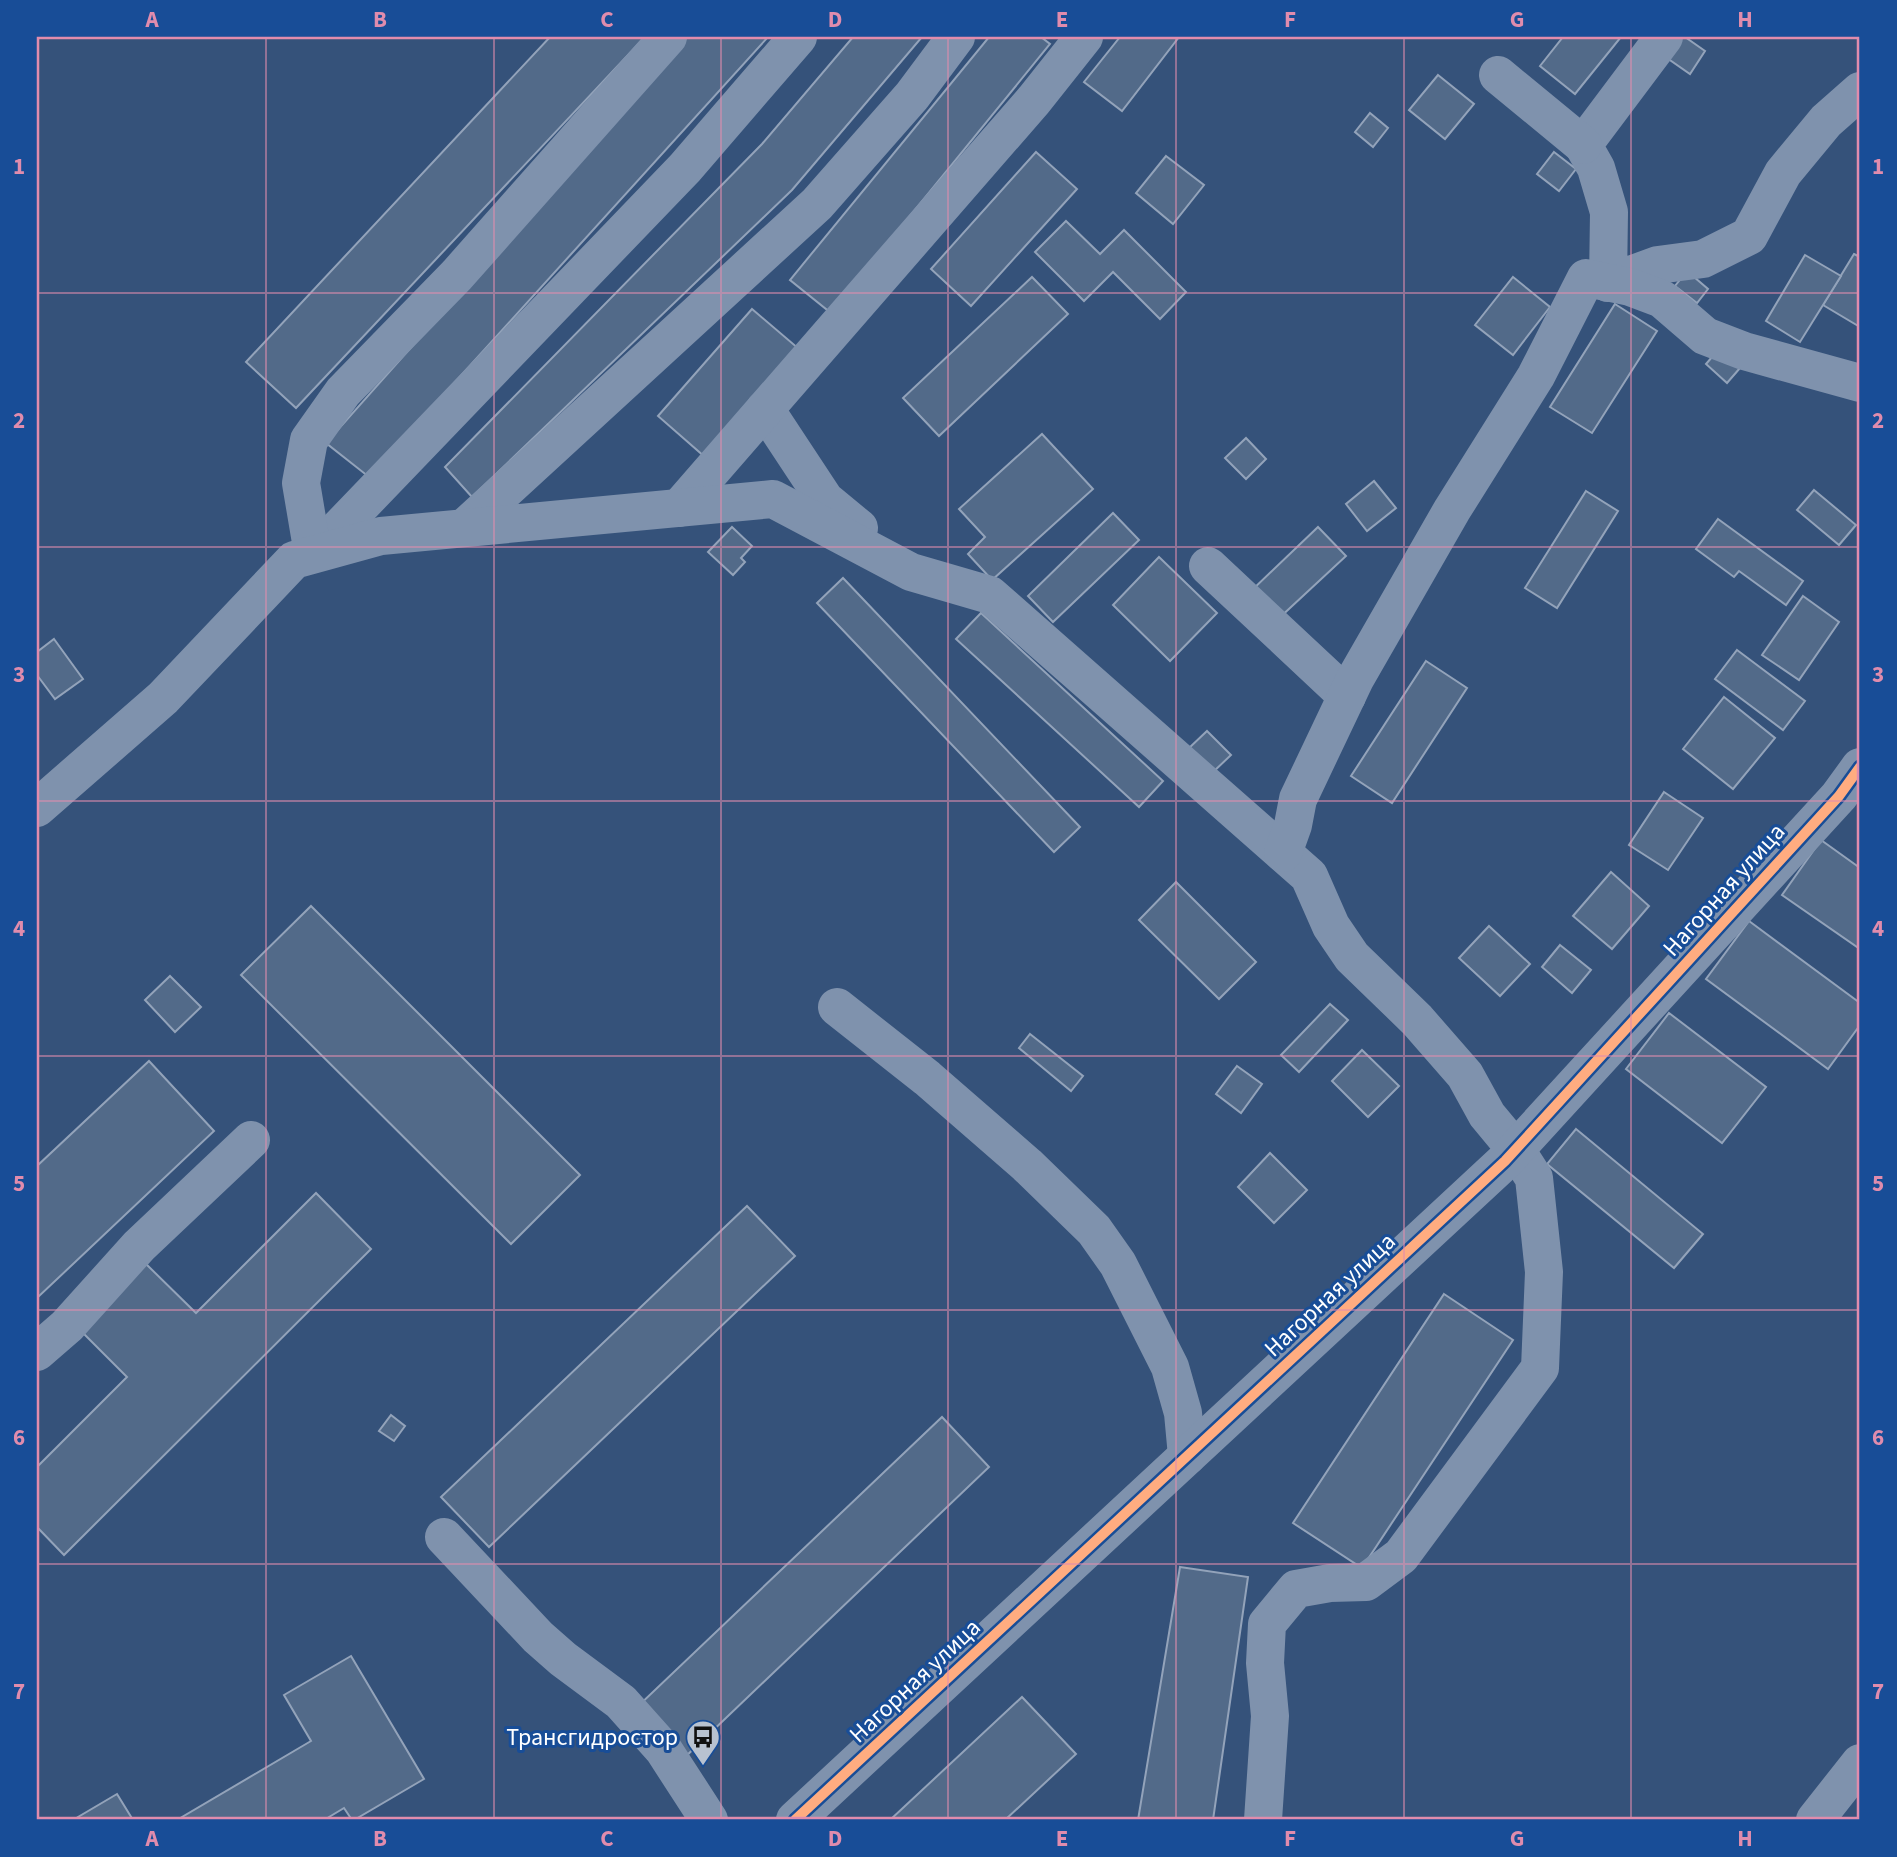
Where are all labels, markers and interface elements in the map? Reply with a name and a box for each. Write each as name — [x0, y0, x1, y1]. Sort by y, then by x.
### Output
text: A — [144, 3, 159, 36]
text: B — [373, 3, 387, 36]
text: C — [600, 3, 614, 36]
text: D — [828, 3, 842, 36]
text: E — [1056, 3, 1068, 36]
text: F — [1284, 3, 1296, 36]
text: G — [1510, 3, 1524, 36]
text: H — [1737, 3, 1753, 36]
text: 1 — [13, 150, 25, 183]
text: 1 — [1872, 150, 1884, 183]
text: 2 — [13, 404, 25, 437]
text: 2 — [1872, 404, 1884, 437]
text: 3 — [13, 658, 25, 691]
text: 3 — [1872, 658, 1884, 691]
street label: Нагорная улица — [1655, 816, 1793, 964]
text: 4 — [13, 912, 25, 945]
text: 4 — [1872, 912, 1884, 945]
text: 5 — [13, 1167, 25, 1200]
text: 5 — [1872, 1167, 1884, 1200]
street label: Нагорная улица — [1256, 1225, 1404, 1365]
text: 6 — [13, 1421, 25, 1454]
text: 6 — [1872, 1421, 1884, 1454]
street label: Нагорная улица — [841, 1611, 989, 1751]
text: 7 — [13, 1675, 25, 1708]
text: 7 — [1872, 1675, 1884, 1708]
bus stop icon: Трансгидростор — [684, 1718, 722, 1767]
place label: Трансгидростор — [506, 1720, 678, 1755]
text: A — [144, 1822, 159, 1855]
text: B — [373, 1822, 387, 1855]
text: C — [600, 1822, 614, 1855]
text: D — [828, 1822, 842, 1855]
text: E — [1056, 1822, 1068, 1855]
text: F — [1284, 1822, 1296, 1855]
text: G — [1510, 1822, 1524, 1855]
text: H — [1737, 1822, 1753, 1855]

